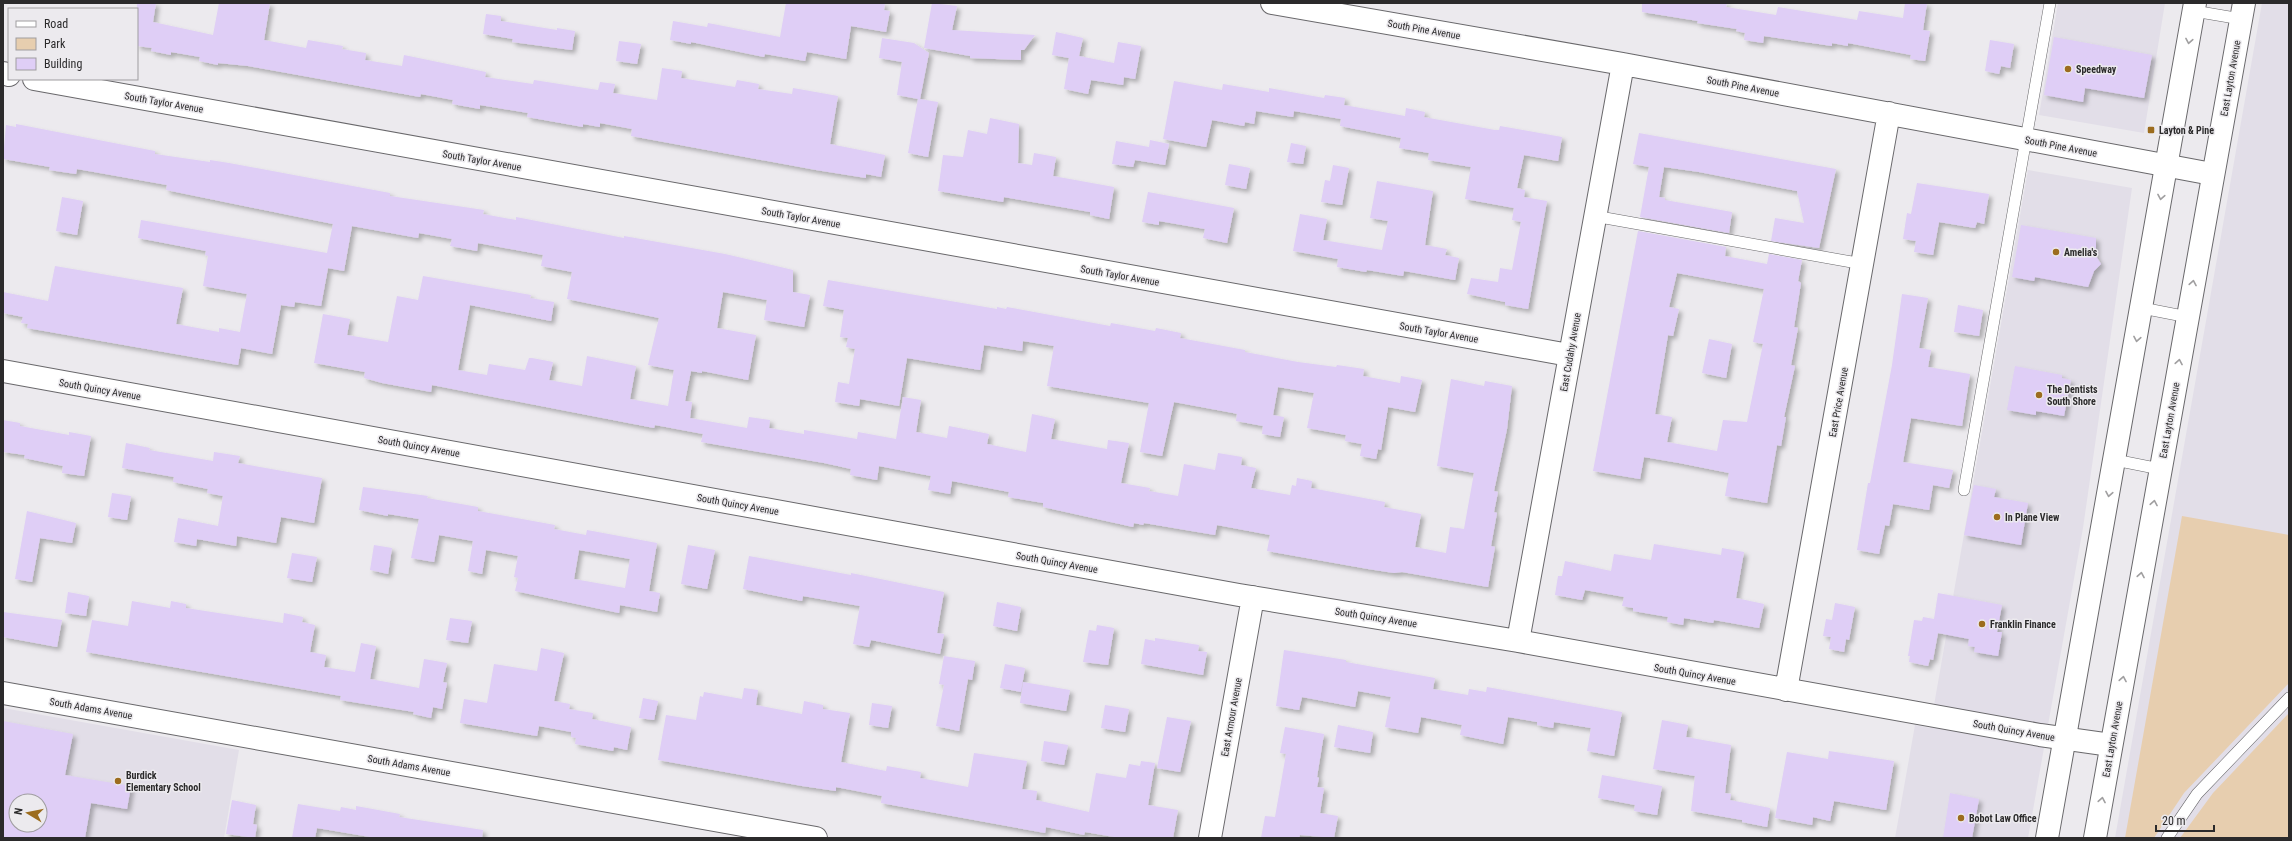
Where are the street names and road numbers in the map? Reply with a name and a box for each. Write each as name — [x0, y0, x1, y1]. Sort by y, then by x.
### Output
street label: South Pine Avenue — [1387, 18, 1461, 41]
street label: East Layton Avenue — [2218, 39, 2243, 117]
street label: South Pine Avenue — [1706, 74, 1780, 99]
street label: South Taylor Avenue — [124, 90, 205, 115]
street label: South Pine Avenue — [2024, 134, 2098, 159]
street label: South Taylor Avenue — [442, 148, 523, 173]
street label: South Taylor Avenue — [761, 205, 842, 230]
street label: South Taylor Avenue — [1080, 263, 1161, 288]
street label: East Cudahy Avenue — [1558, 311, 1583, 392]
street label: South Taylor Avenue — [1399, 320, 1480, 345]
street label: East Price Avenue — [1827, 366, 1850, 438]
street label: South Quincy Avenue — [58, 377, 142, 402]
street label: East Layton Avenue — [2157, 381, 2182, 459]
street label: South Quincy Avenue — [377, 434, 461, 459]
street label: South Quincy Avenue — [696, 492, 780, 517]
street label: South Quincy Avenue — [1015, 550, 1099, 575]
street label: South Quincy Avenue — [1334, 606, 1418, 629]
street label: South Quincy Avenue — [1653, 662, 1737, 687]
street label: East Armour Avenue — [1219, 676, 1244, 757]
street label: South Adams Avenue — [49, 696, 133, 721]
street label: East Layton Avenue — [2100, 700, 2125, 778]
street label: South Quincy Avenue — [1972, 718, 2056, 743]
street label: South Adams Avenue — [367, 753, 451, 778]

